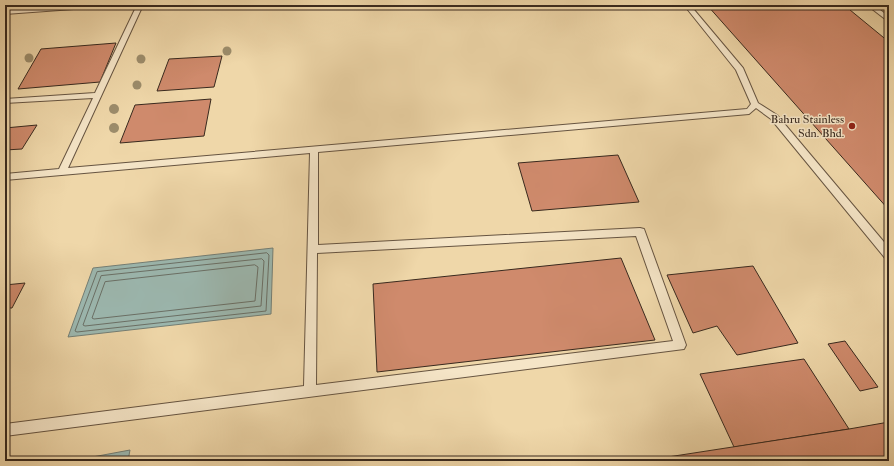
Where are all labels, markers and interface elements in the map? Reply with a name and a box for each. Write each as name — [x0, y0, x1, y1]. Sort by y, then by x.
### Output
place label: Bahru Stainless Sdn. Bhd. — [771, 112, 844, 141]
marker: Bahru Stainless Sdn. Bhd. — [847, 121, 857, 131]

